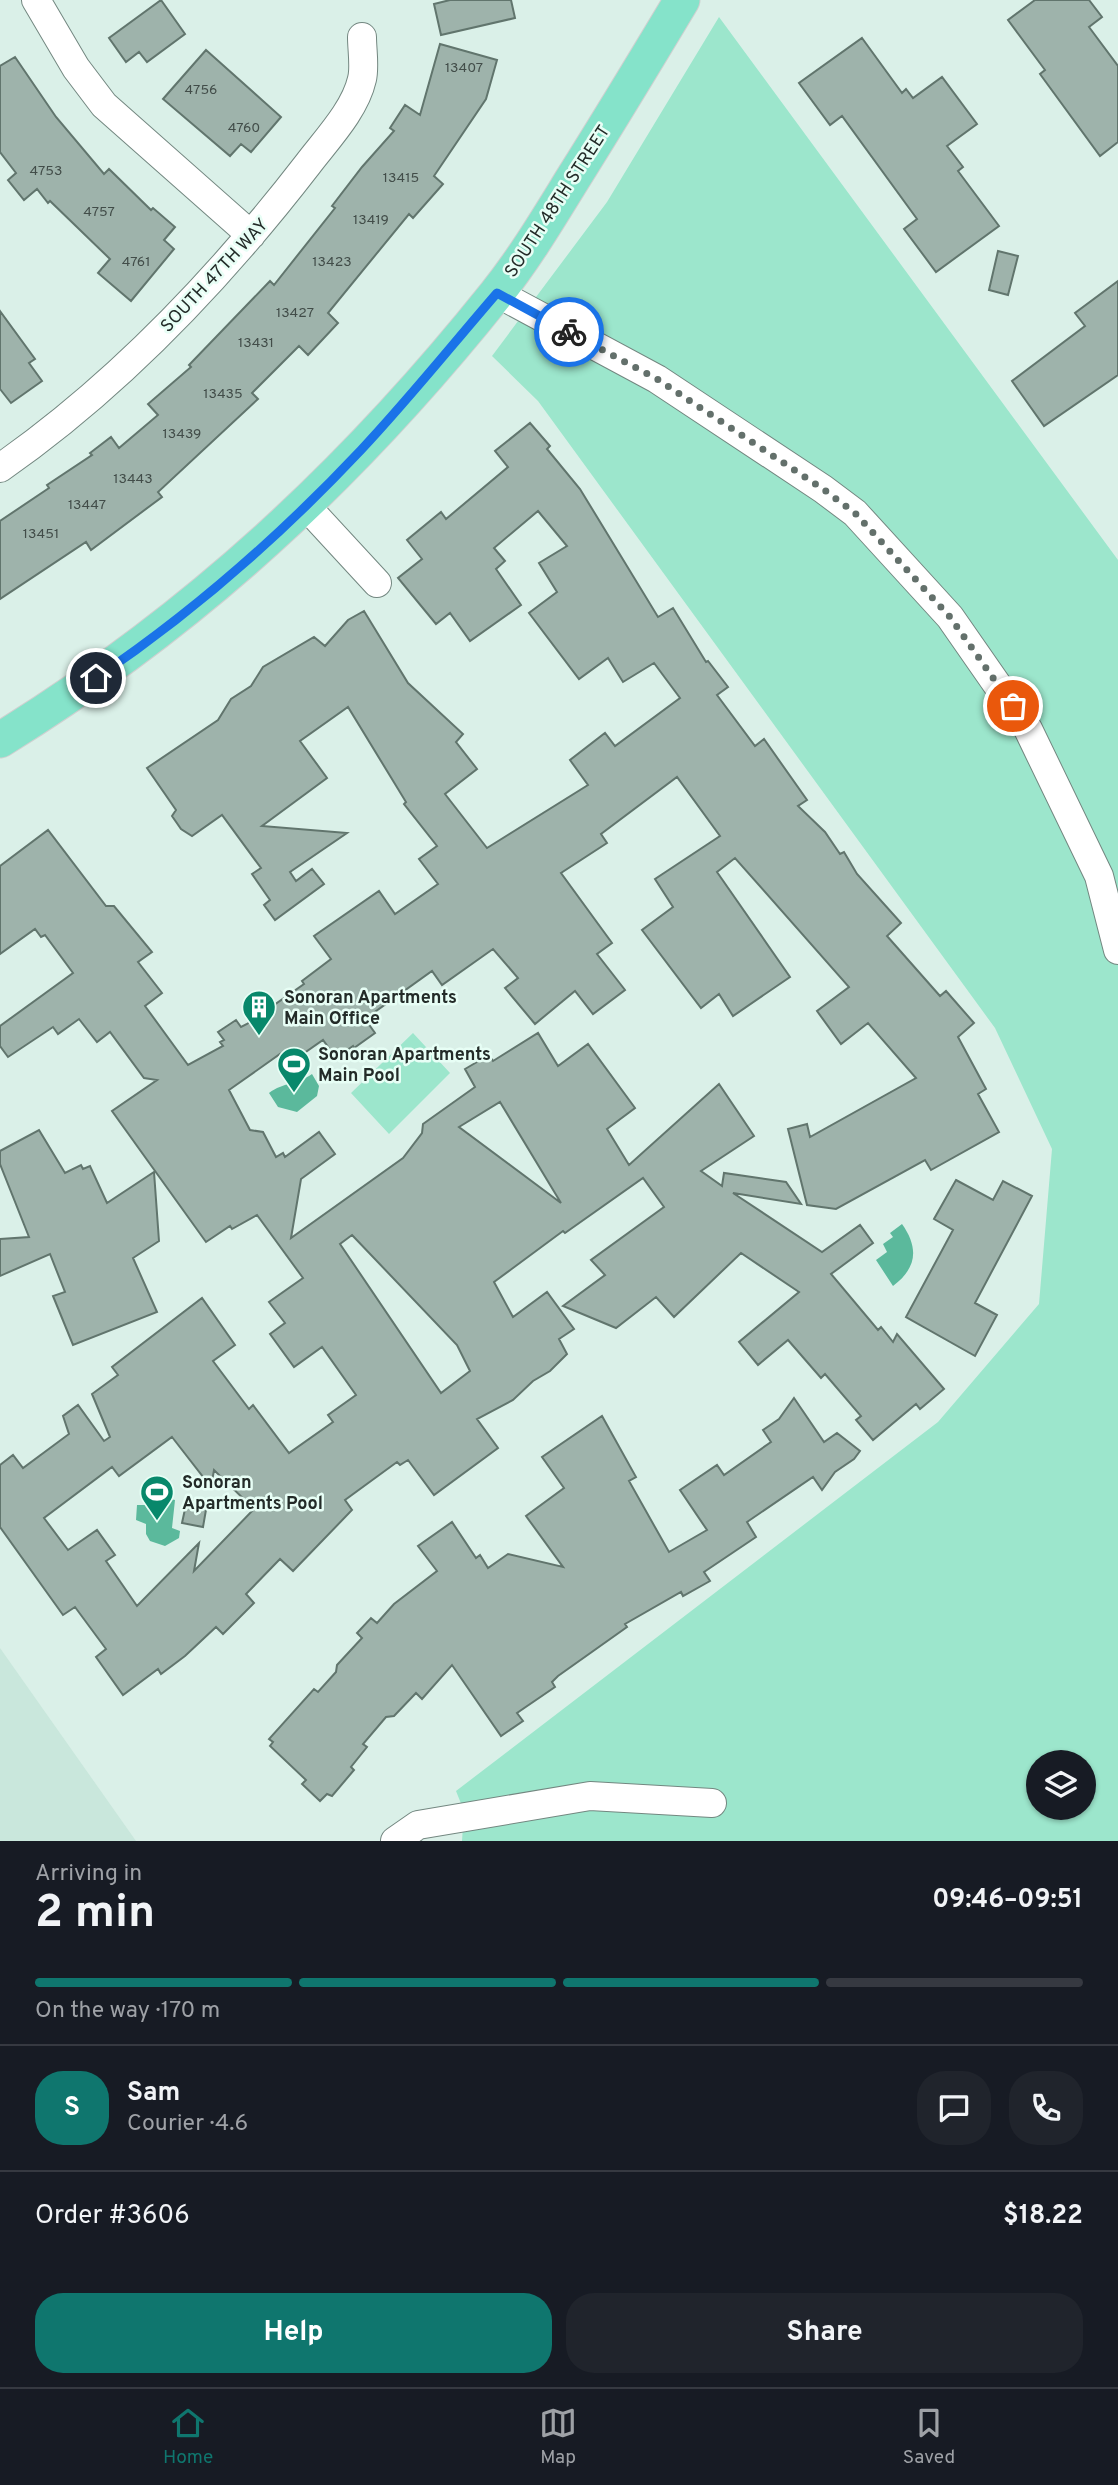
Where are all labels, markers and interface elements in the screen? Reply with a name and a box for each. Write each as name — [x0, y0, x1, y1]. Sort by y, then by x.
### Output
house number: 13407 — [445, 60, 483, 77]
house number: 4756 — [185, 82, 217, 99]
house number: 4760 — [228, 120, 260, 137]
street label: SOUTH 48TH STREET — [500, 121, 616, 282]
house number: 4753 — [30, 163, 62, 180]
house number: 13415 — [383, 170, 419, 187]
house number: 4757 — [83, 204, 115, 221]
house number: 13419 — [353, 212, 389, 229]
street label: SOUTH 47TH WAY — [156, 214, 274, 338]
house number: 4761 — [122, 254, 150, 271]
house number: 13423 — [312, 254, 352, 271]
courier — [534, 297, 604, 367]
house number: 13427 — [276, 305, 314, 322]
icon: bike — [550, 313, 588, 351]
house number: 13431 — [238, 335, 274, 352]
house number: 13435 — [203, 386, 243, 403]
house number: 13439 — [163, 426, 201, 443]
house number: 13443 — [113, 471, 153, 488]
house number: 13447 — [68, 497, 106, 514]
house number: 13451 — [23, 526, 59, 543]
pin — [66, 648, 126, 708]
icon: home — [77, 659, 115, 697]
pin — [983, 676, 1043, 736]
icon: bag — [994, 687, 1032, 725]
place label: Sonoran Apartments Main Office — [284, 987, 457, 1031]
building icon: Sonoran Apartments Main Office — [240, 988, 278, 1037]
place label: Sonoran Apartments Main Pool — [318, 1044, 491, 1088]
sports icon: Sonoran Apartments Main Pool — [275, 1045, 313, 1094]
place label: Sonoran Apartments Pool — [182, 1472, 323, 1516]
sports icon: Sonoran Apartments Pool — [138, 1473, 176, 1522]
map controls — [1026, 1750, 1096, 1820]
button: layers — [1026, 1750, 1096, 1820]
text: Arriving in — [35, 1860, 142, 1889]
text: 09:46–09:51 — [932, 1884, 1083, 1917]
text: 2 min — [35, 1885, 155, 1944]
text: On the way · 170 m — [35, 1997, 220, 2026]
button: chat — [917, 2071, 991, 2145]
button: phone — [1009, 2071, 1083, 2145]
text: Sam — [127, 2077, 180, 2110]
text: S — [64, 2092, 80, 2125]
text: Courier · 4.6 — [127, 2110, 248, 2139]
text: Order #3606 — [35, 2200, 190, 2233]
text: $18.22 — [1003, 2200, 1083, 2233]
button: Help — [35, 2293, 552, 2373]
button: Share — [566, 2293, 1083, 2373]
tab: Home — [163, 2404, 213, 2470]
tab: Map — [539, 2404, 577, 2470]
tab: Saved — [903, 2404, 955, 2470]

